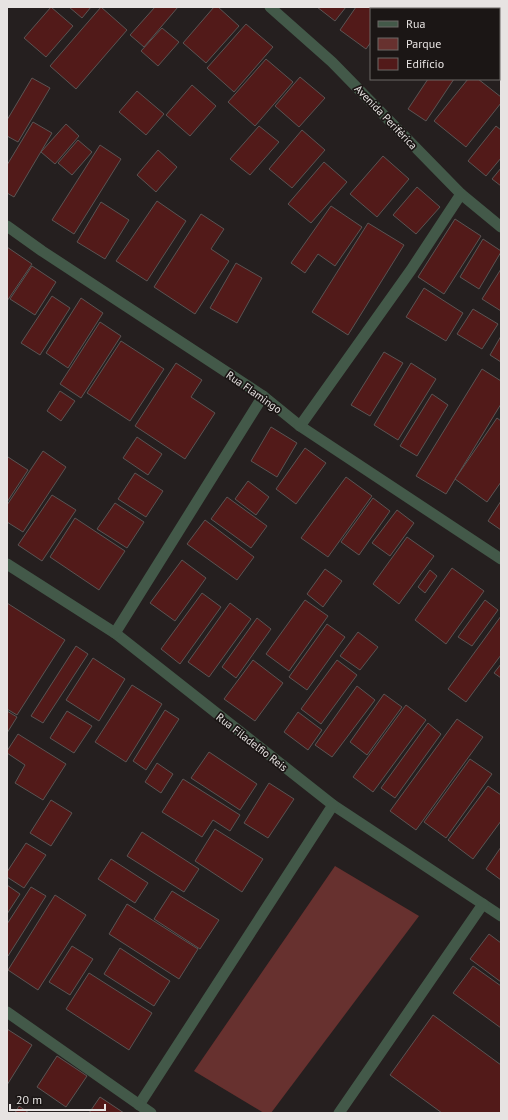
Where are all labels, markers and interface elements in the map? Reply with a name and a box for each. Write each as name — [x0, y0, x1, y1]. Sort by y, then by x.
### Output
legend — [370, 8, 500, 80]
text: Rua — [406, 16, 425, 31]
text: Parque — [406, 36, 441, 51]
text: Edifício — [406, 56, 444, 71]
street label: Avenida Periférica — [352, 82, 420, 152]
street label: Rua Flamingo — [223, 368, 285, 416]
street label: Rua Filadelfio Reis — [214, 710, 291, 774]
scale bar — [10, 1086, 105, 1112]
text: 20 m — [16, 1092, 42, 1107]

